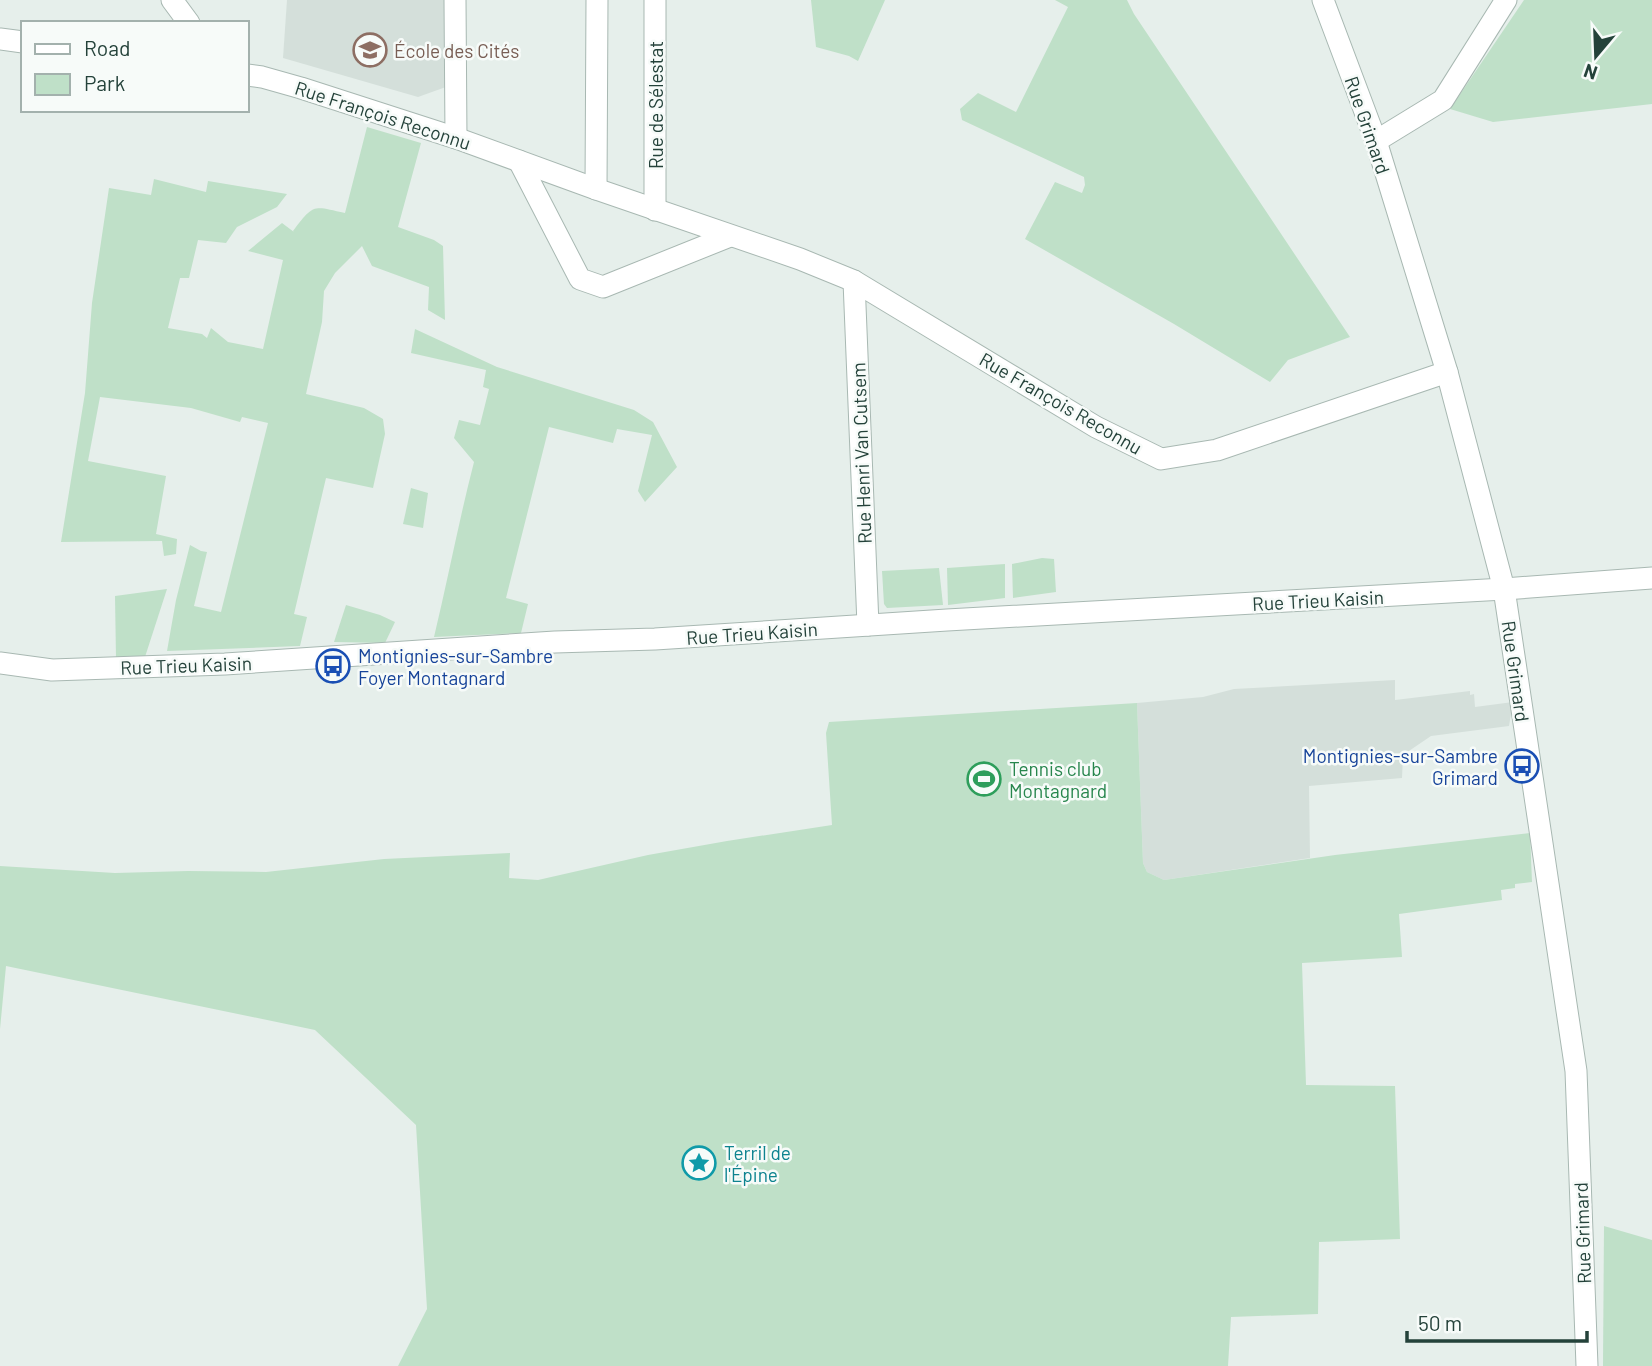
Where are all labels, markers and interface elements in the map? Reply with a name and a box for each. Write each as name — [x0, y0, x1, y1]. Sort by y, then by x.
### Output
legend — [21, 21, 248, 112]
north arrow — [1561, 21, 1631, 91]
school or university icon: École des Cités — [351, 31, 389, 69]
text: Road — [84, 35, 130, 60]
place label: École des Cités — [394, 39, 519, 62]
street label: Rue de Sélestat — [644, 41, 667, 169]
text: N — [1581, 60, 1600, 85]
text: Park — [84, 70, 125, 95]
street label: Rue Grimard — [1341, 73, 1395, 177]
street label: Rue François Reconnu — [292, 76, 474, 154]
street label: Rue François Reconnu — [976, 347, 1146, 459]
street label: Rue Henri Van Cutsem — [846, 362, 876, 544]
street label: Rue Trieu Kaisin — [1252, 585, 1384, 615]
street label: Rue Trieu Kaisin — [685, 617, 819, 649]
street label: Rue Grimard — [1498, 619, 1534, 723]
place label: Montignies-sur-Sambre Foyer Montagnard — [358, 644, 553, 689]
bus stop icon: Montignies-sur-Sambre Foyer Montagnard — [314, 647, 352, 685]
street label: Rue Trieu Kaisin — [120, 651, 252, 679]
place label: Montignies-sur-Sambre Grimard — [1303, 744, 1498, 789]
bus stop icon: Montignies-sur-Sambre Grimard — [1503, 747, 1541, 785]
place label: Tennis club Montagnard — [1009, 757, 1107, 802]
sports icon: Tennis club Montagnard — [965, 760, 1003, 798]
place label: Terril de l'Épine — [724, 1141, 791, 1186]
place icon: Terril de l'Épine — [680, 1144, 718, 1182]
street label: Rue Grimard — [1569, 1182, 1595, 1284]
scale bar — [1407, 1300, 1587, 1344]
text: 50 m — [1418, 1310, 1462, 1335]

